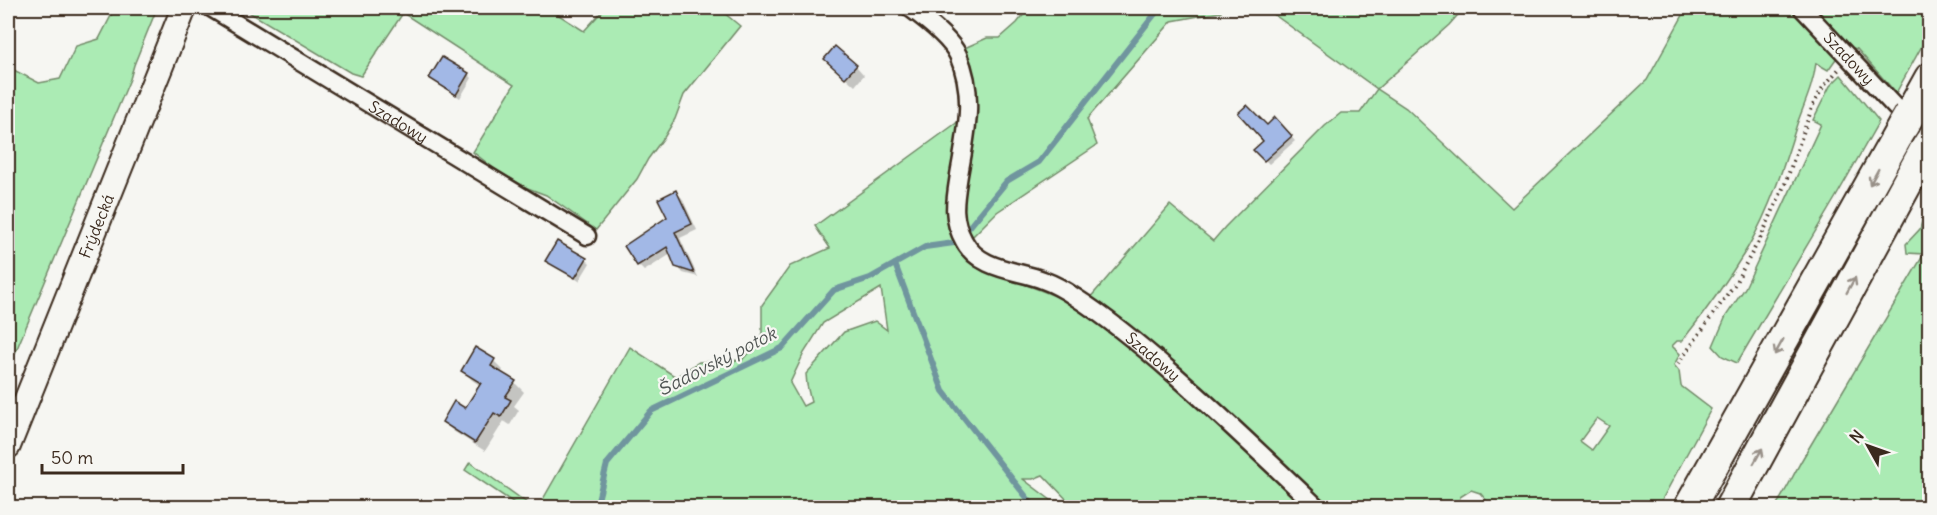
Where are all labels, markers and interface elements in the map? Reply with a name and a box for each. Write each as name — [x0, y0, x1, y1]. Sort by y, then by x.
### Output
street label: Szadowy — [1820, 28, 1879, 89]
street label: Szadowy — [365, 96, 431, 147]
one-way arrow — [1868, 167, 1879, 185]
street label: Frýdecká — [75, 191, 118, 261]
one-way arrow — [1845, 277, 1857, 294]
water label: Šadovský potok — [654, 321, 781, 401]
street label: Szadowy — [1122, 328, 1185, 385]
one-way arrow — [1773, 337, 1784, 355]
north arrow — [1838, 416, 1898, 476]
text: N — [1845, 426, 1868, 447]
scale bar — [42, 437, 183, 475]
text: 50 m — [51, 446, 93, 469]
one-way arrow — [1752, 448, 1764, 465]

